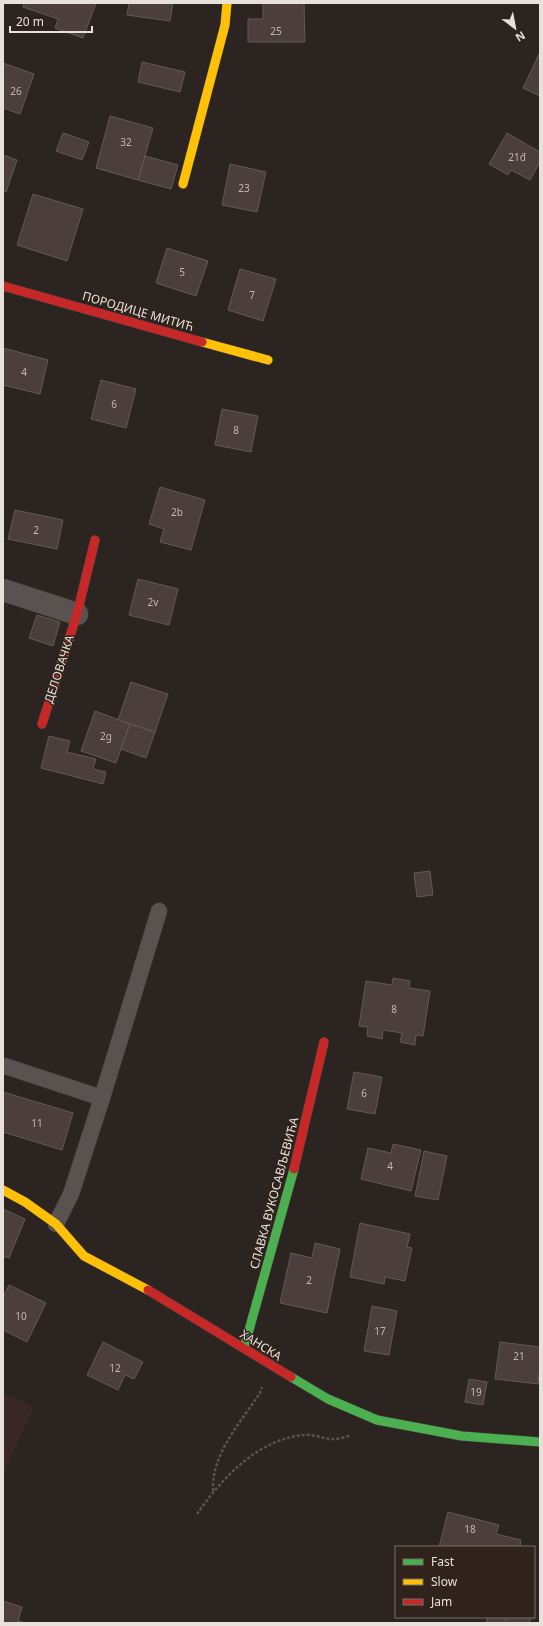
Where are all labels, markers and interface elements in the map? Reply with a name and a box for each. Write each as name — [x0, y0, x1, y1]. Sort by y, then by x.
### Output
scale bar — [10, 8, 92, 34]
north arrow — [495, 8, 535, 48]
text: 20 m — [16, 13, 44, 30]
house number: 25 — [270, 24, 282, 38]
text: N — [513, 28, 528, 46]
house number: 26 — [10, 84, 22, 98]
house number: 32 — [120, 135, 132, 149]
house number: 21đ — [508, 150, 527, 164]
house number: 23 — [238, 181, 250, 195]
house number: 5 — [179, 265, 185, 279]
street label: ПОРОДИЦЕ МИТИЋ — [80, 287, 196, 335]
house number: 7 — [249, 288, 255, 302]
house number: 4 — [21, 365, 27, 379]
house number: 6 — [111, 397, 117, 411]
house number: 8 — [233, 423, 239, 437]
house number: 2b — [171, 505, 183, 519]
house number: 2 — [33, 523, 39, 537]
house number: 2v — [148, 595, 159, 609]
street label: ДЕЛОВАЧКА — [40, 632, 78, 705]
house number: 2g — [100, 729, 112, 743]
house number: 8 — [391, 1002, 397, 1016]
house number: 6 — [361, 1086, 367, 1100]
street label: СЛАВКА ВУКОСАВЉЕВИЋА — [246, 1115, 303, 1271]
house number: 11 — [31, 1116, 43, 1130]
house number: 4 — [387, 1159, 393, 1173]
house number: 2 — [306, 1273, 312, 1287]
house number: 10 — [15, 1309, 27, 1323]
house number: 17 — [374, 1324, 386, 1338]
street label: ХАНСКА — [237, 1325, 285, 1365]
house number: 21 — [513, 1349, 525, 1363]
house number: 12 — [109, 1361, 121, 1375]
house number: 19 — [470, 1385, 482, 1399]
house number: 18 — [464, 1522, 476, 1536]
legend — [395, 1546, 535, 1618]
text: Fast — [431, 1553, 455, 1570]
text: Slow — [431, 1573, 458, 1590]
text: Jam — [430, 1593, 452, 1610]

